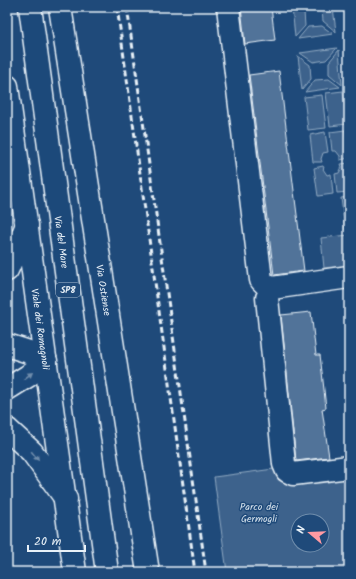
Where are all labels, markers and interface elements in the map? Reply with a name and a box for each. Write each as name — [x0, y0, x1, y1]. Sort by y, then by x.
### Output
street label: Via del Mare — [49, 215, 73, 270]
street label: Via Ostiense — [91, 263, 115, 317]
road number: SP8 — [56, 283, 80, 297]
street label: Viale dei Romagnoli — [26, 288, 54, 371]
one-way arrow — [22, 372, 33, 381]
one-way arrow — [31, 450, 40, 461]
park label: Parco dei Germogli — [240, 499, 279, 527]
north arrow — [290, 513, 330, 553]
text: N — [292, 524, 311, 536]
scale bar — [28, 527, 85, 553]
text: 20 m — [34, 532, 62, 551]

